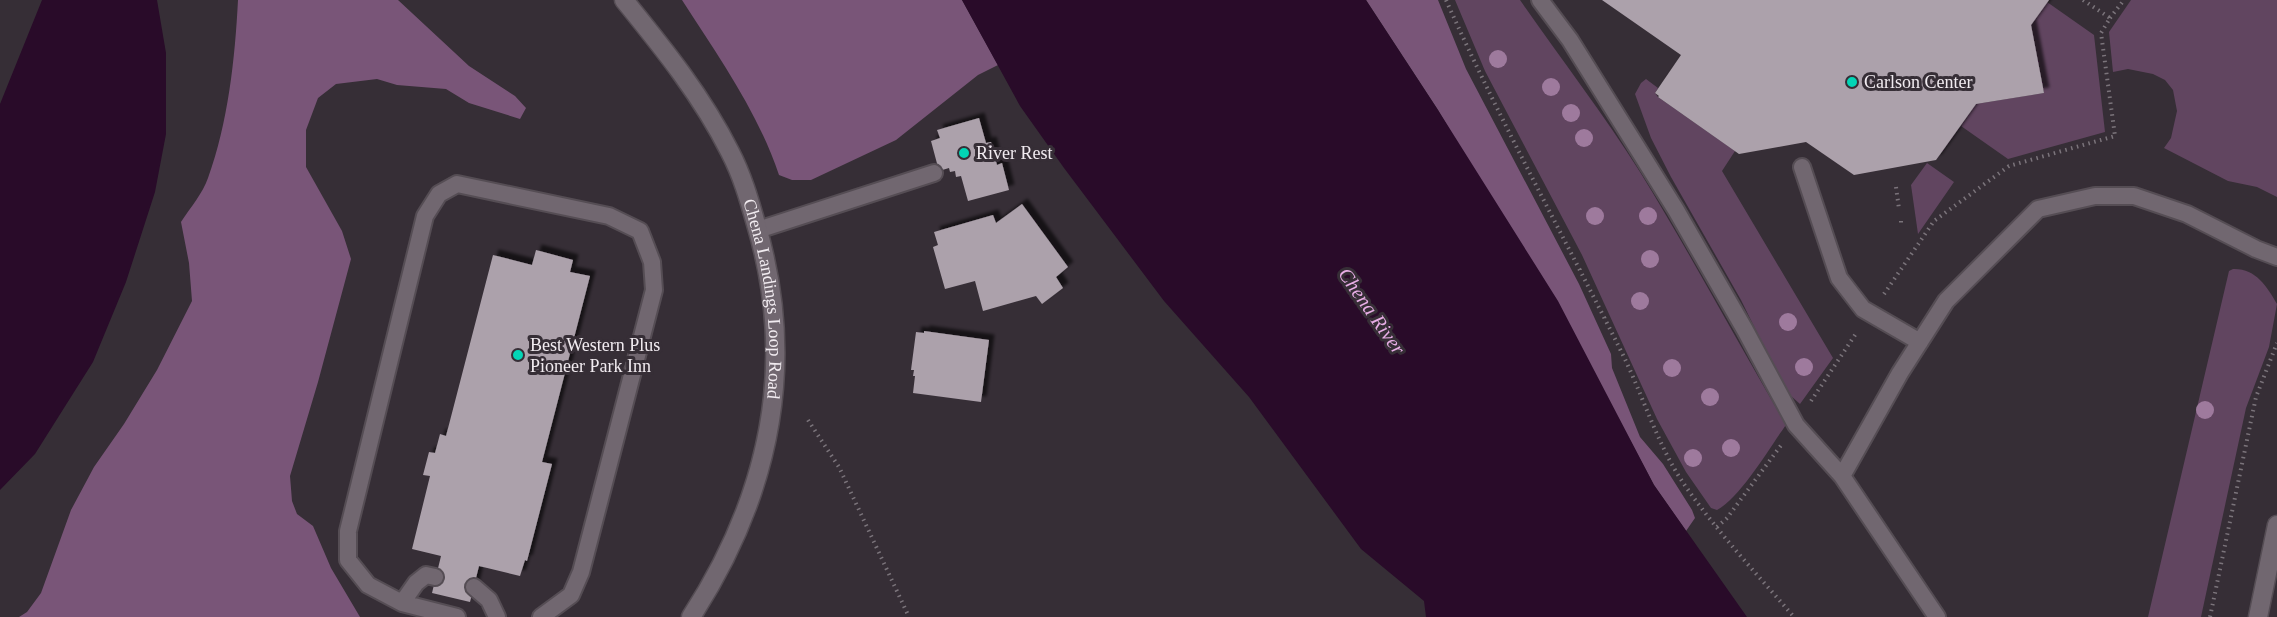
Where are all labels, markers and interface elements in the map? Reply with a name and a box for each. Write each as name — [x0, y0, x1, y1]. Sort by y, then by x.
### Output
place label: Carlson Center — [1864, 72, 1972, 92]
marker: Carlson Center — [1845, 75, 1859, 89]
place label: River Rest — [976, 143, 1053, 163]
marker: River Rest — [957, 146, 971, 160]
street label: Chena Landings Loop Road — [739, 196, 785, 400]
water label: Chena River — [1334, 264, 1410, 359]
place label: Best Western Plus Pioneer Park Inn — [530, 335, 660, 376]
marker: Best Western Plus Pioneer Park Inn — [511, 348, 525, 362]

